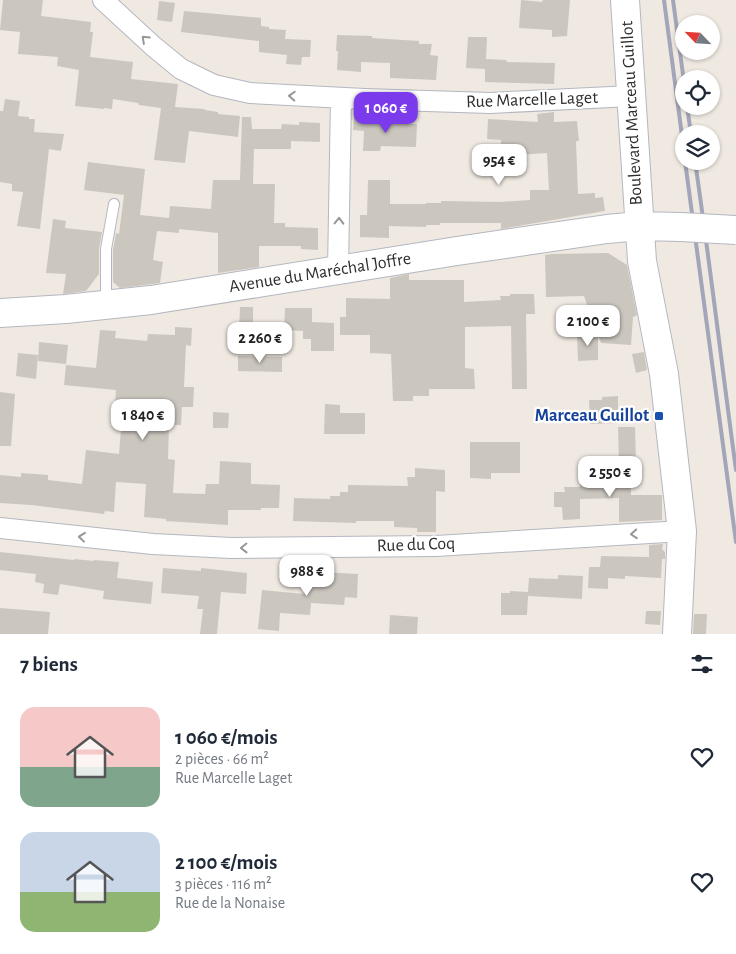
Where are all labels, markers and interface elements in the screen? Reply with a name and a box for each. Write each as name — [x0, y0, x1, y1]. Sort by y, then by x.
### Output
north arrow — [675, 15, 720, 60]
map controls — [675, 15, 720, 170]
street label: Boulevard Marceau Guillot — [618, 20, 646, 206]
one-way arrow — [142, 36, 151, 45]
button: locate — [675, 70, 720, 115]
street label: Rue Marcelle Laget — [466, 89, 599, 111]
one-way arrow — [288, 90, 296, 101]
pin: 1 060 € — [340, 92, 432, 134]
text: 1 060 € — [365, 100, 407, 116]
button: layers — [675, 125, 720, 170]
pin: 954 € — [464, 144, 534, 186]
text: 954 € — [483, 152, 515, 168]
one-way arrow — [334, 217, 344, 224]
street label: Avenue du Maréchal Joffre — [228, 250, 412, 296]
pin: 2 100 € — [542, 304, 634, 347]
text: 2 100 € — [567, 313, 609, 329]
pin: 2 260 € — [214, 322, 306, 364]
text: 2 260 € — [238, 330, 282, 346]
pin: 1 840 € — [97, 398, 189, 441]
text: 1 840 € — [122, 407, 164, 423]
place label: Marceau Guillot — [535, 407, 649, 425]
marker: Marceau Guillot — [653, 410, 665, 422]
pin: 2 550 € — [564, 456, 656, 498]
text: 2 550 € — [589, 464, 631, 480]
one-way arrow — [630, 528, 638, 539]
one-way arrow — [78, 532, 86, 543]
street label: Rue du Coq — [376, 535, 456, 555]
one-way arrow — [240, 543, 248, 553]
pin: 988 € — [272, 554, 342, 597]
text: 988 € — [290, 563, 324, 579]
icon: filters — [688, 650, 716, 678]
text: 7 biens — [20, 654, 78, 675]
icon: home — [60, 727, 120, 787]
text: 1 060 €/mois — [175, 727, 278, 748]
icon: heart — [688, 743, 716, 771]
text: 2 pièces · 66 m² — [175, 751, 269, 767]
text: Rue Marcelle Laget — [175, 770, 292, 786]
icon: home — [60, 852, 120, 912]
text: 2 100 €/mois — [175, 852, 277, 873]
icon: heart — [688, 868, 716, 896]
text: 3 pièces · 116 m² — [175, 876, 272, 892]
text: Rue de la Nonaise — [175, 895, 285, 911]

